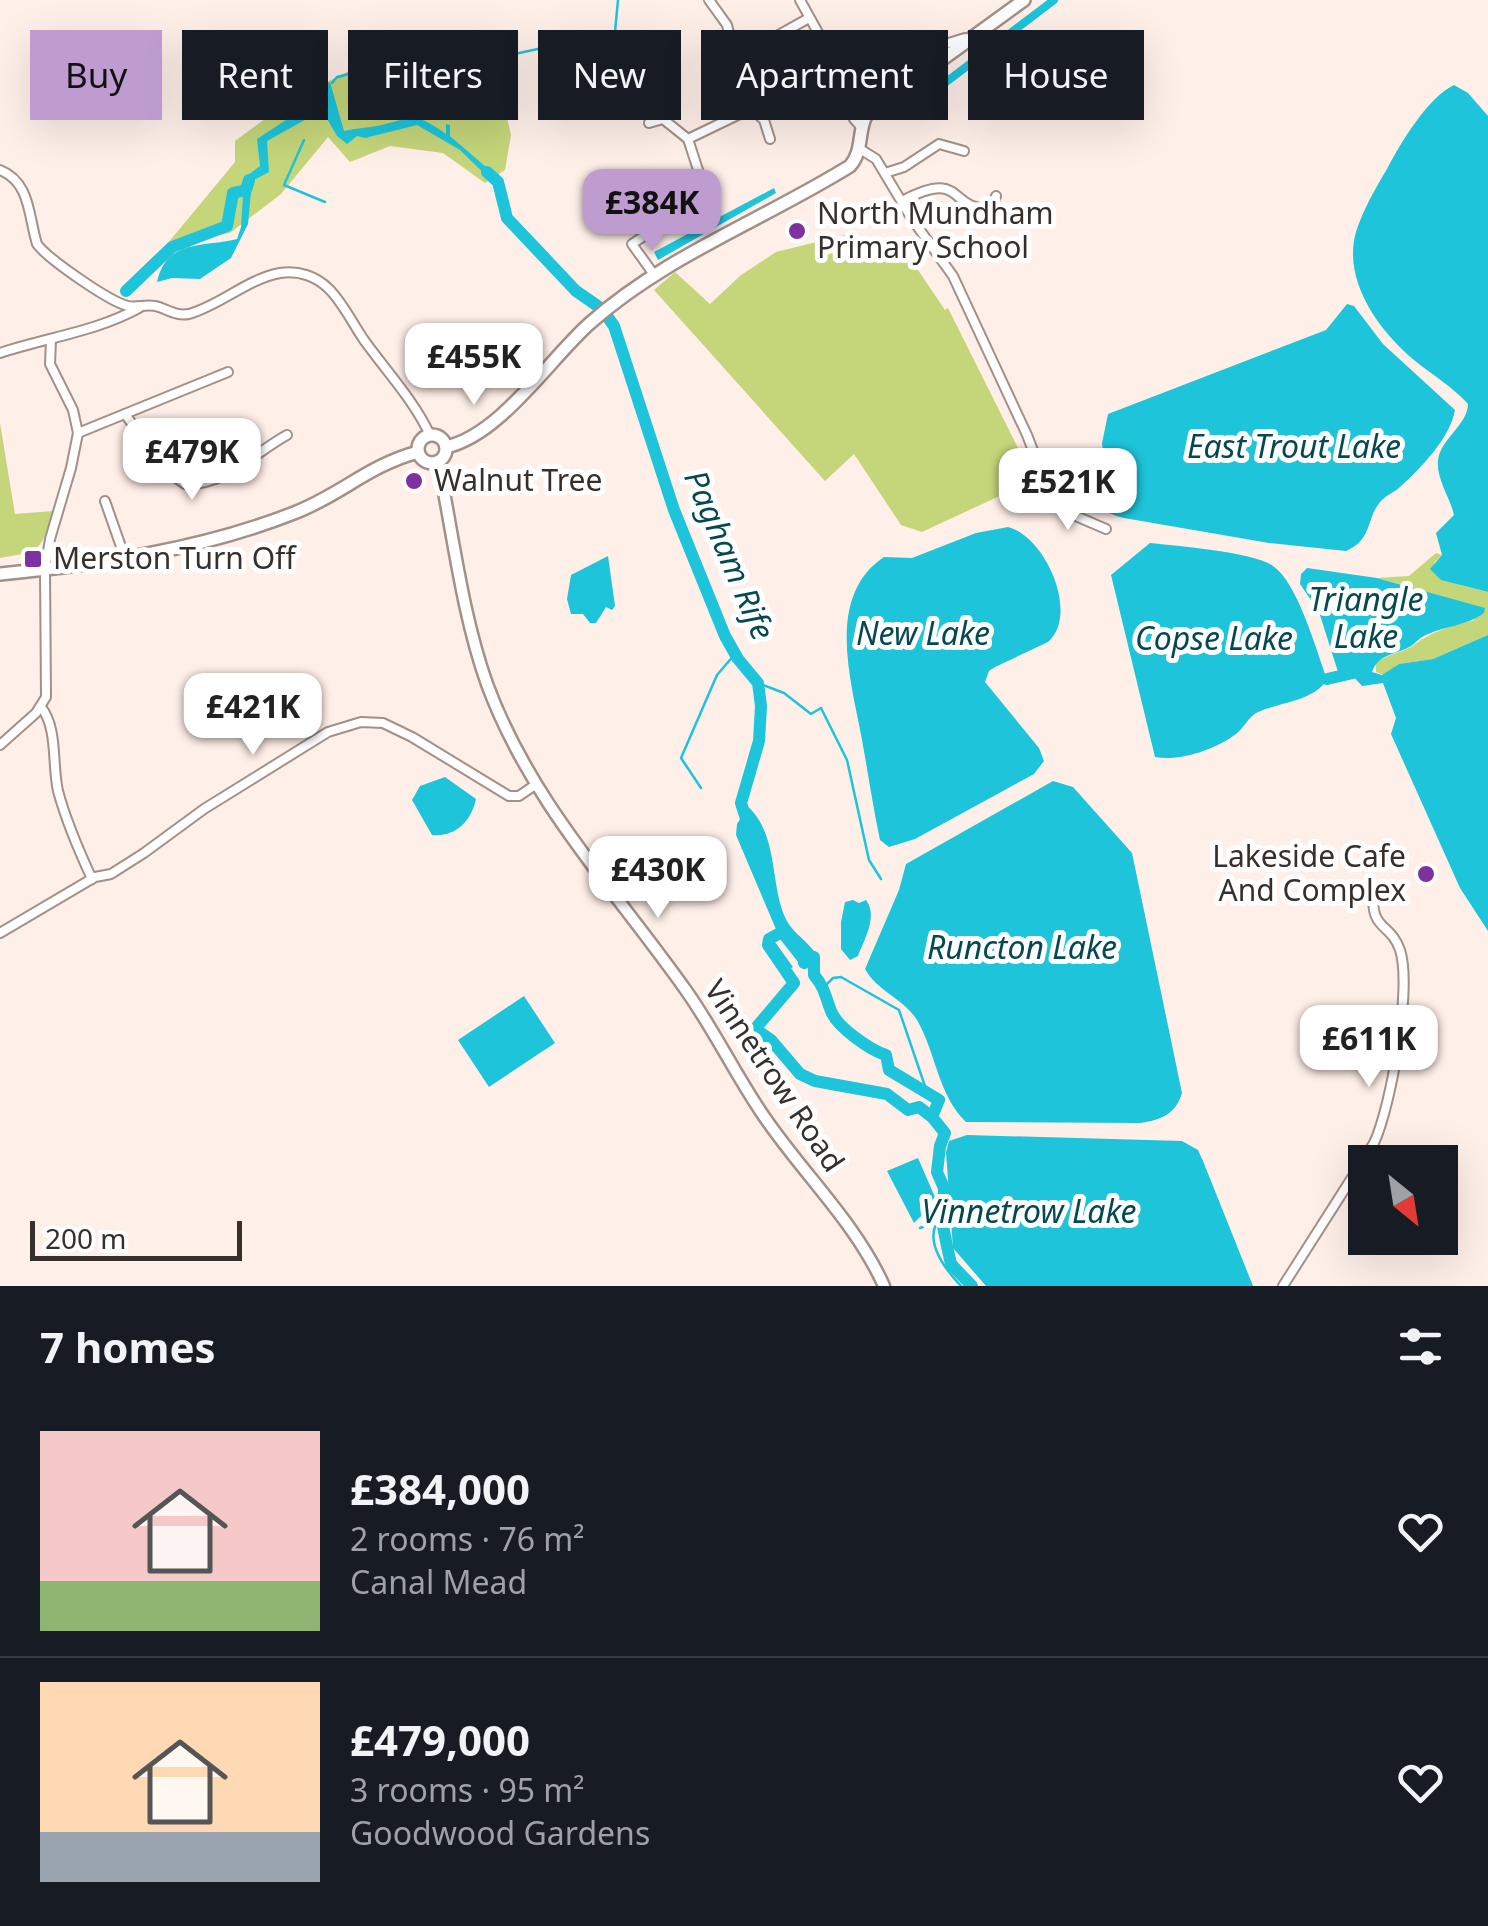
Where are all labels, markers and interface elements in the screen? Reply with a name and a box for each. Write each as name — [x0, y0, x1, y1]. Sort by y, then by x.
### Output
chip: Buy — [30, 30, 162, 120]
chip: Rent — [182, 30, 328, 120]
chip: Filters — [348, 30, 518, 120]
chip: New — [538, 30, 681, 120]
chip: Apartment — [701, 30, 948, 120]
chip: House — [968, 30, 1144, 120]
pin: £384K — [582, 169, 722, 254]
text: £384K — [605, 180, 699, 223]
place label: North Mundham Primary School — [817, 192, 1054, 267]
marker: North Mundham Primary School — [786, 220, 808, 242]
pin: £455K — [404, 323, 544, 408]
text: £455K — [427, 334, 521, 377]
pin: £479K — [122, 418, 262, 503]
water label: East Trout Lake — [1187, 424, 1401, 467]
text: £479K — [145, 429, 239, 472]
pin: £521K — [998, 448, 1138, 533]
place label: Walnut Tree — [434, 459, 602, 500]
text: £521K — [1021, 459, 1115, 502]
water label: Pagham Rife — [675, 463, 785, 646]
marker: Walnut Tree — [403, 470, 425, 492]
place label: Merston Turn Off — [53, 537, 297, 578]
marker: Merston Turn Off — [22, 548, 44, 570]
water label: Triangle Lake — [1309, 577, 1423, 657]
water label: New Lake — [856, 611, 990, 654]
water label: Copse Lake — [1135, 616, 1293, 659]
pin: £421K — [183, 673, 323, 758]
text: £421K — [206, 684, 300, 727]
place label: Lakeside Cafe And Complex — [1212, 835, 1406, 910]
pin: £430K — [588, 836, 728, 921]
text: £430K — [611, 847, 705, 890]
marker: Lakeside Cafe And Complex — [1415, 863, 1437, 885]
water label: Runcton Lake — [927, 925, 1117, 968]
street label: Vinnetrow Road — [696, 971, 855, 1179]
pin: £611K — [1299, 1005, 1439, 1090]
text: £611K — [1322, 1016, 1416, 1059]
north arrow — [1348, 1145, 1458, 1255]
map controls — [1348, 1145, 1458, 1255]
water label: Vinnetrow Lake — [921, 1189, 1137, 1232]
scale bar — [30, 1216, 242, 1260]
text: 200 m — [45, 1219, 127, 1257]
text: 7 homes — [40, 1318, 216, 1375]
icon: filters — [1393, 1319, 1448, 1374]
text: £384,000 — [350, 1460, 530, 1517]
icon: home — [120, 1471, 240, 1591]
icon: heart — [1393, 1504, 1448, 1559]
text: 2 rooms · 76 m² — [350, 1517, 584, 1560]
text: Canal Mead — [350, 1560, 527, 1603]
text: £479,000 — [350, 1711, 530, 1768]
icon: home — [120, 1722, 240, 1842]
icon: heart — [1393, 1755, 1448, 1810]
text: 3 rooms · 95 m² — [350, 1768, 584, 1811]
text: Goodwood Gardens — [350, 1811, 650, 1854]

